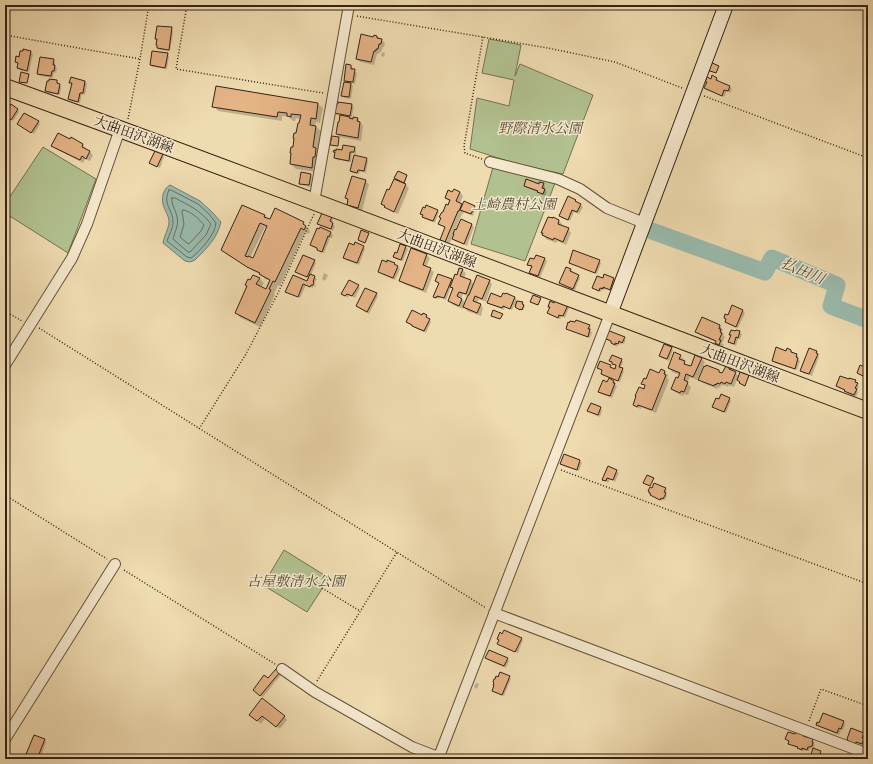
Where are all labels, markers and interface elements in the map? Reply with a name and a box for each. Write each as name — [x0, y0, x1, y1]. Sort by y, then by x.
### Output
street label: 大曲田沢湖線 — [91, 112, 176, 159]
park label: 野際清水公園 — [498, 120, 584, 139]
park label: 土崎農村公園 — [472, 196, 558, 215]
street label: 大曲田沢湖線 — [394, 225, 479, 273]
water label: 払田川 — [778, 254, 829, 292]
street label: 大曲田沢湖線 — [697, 340, 782, 388]
park label: 古屋敷清水公園 — [247, 573, 347, 592]

